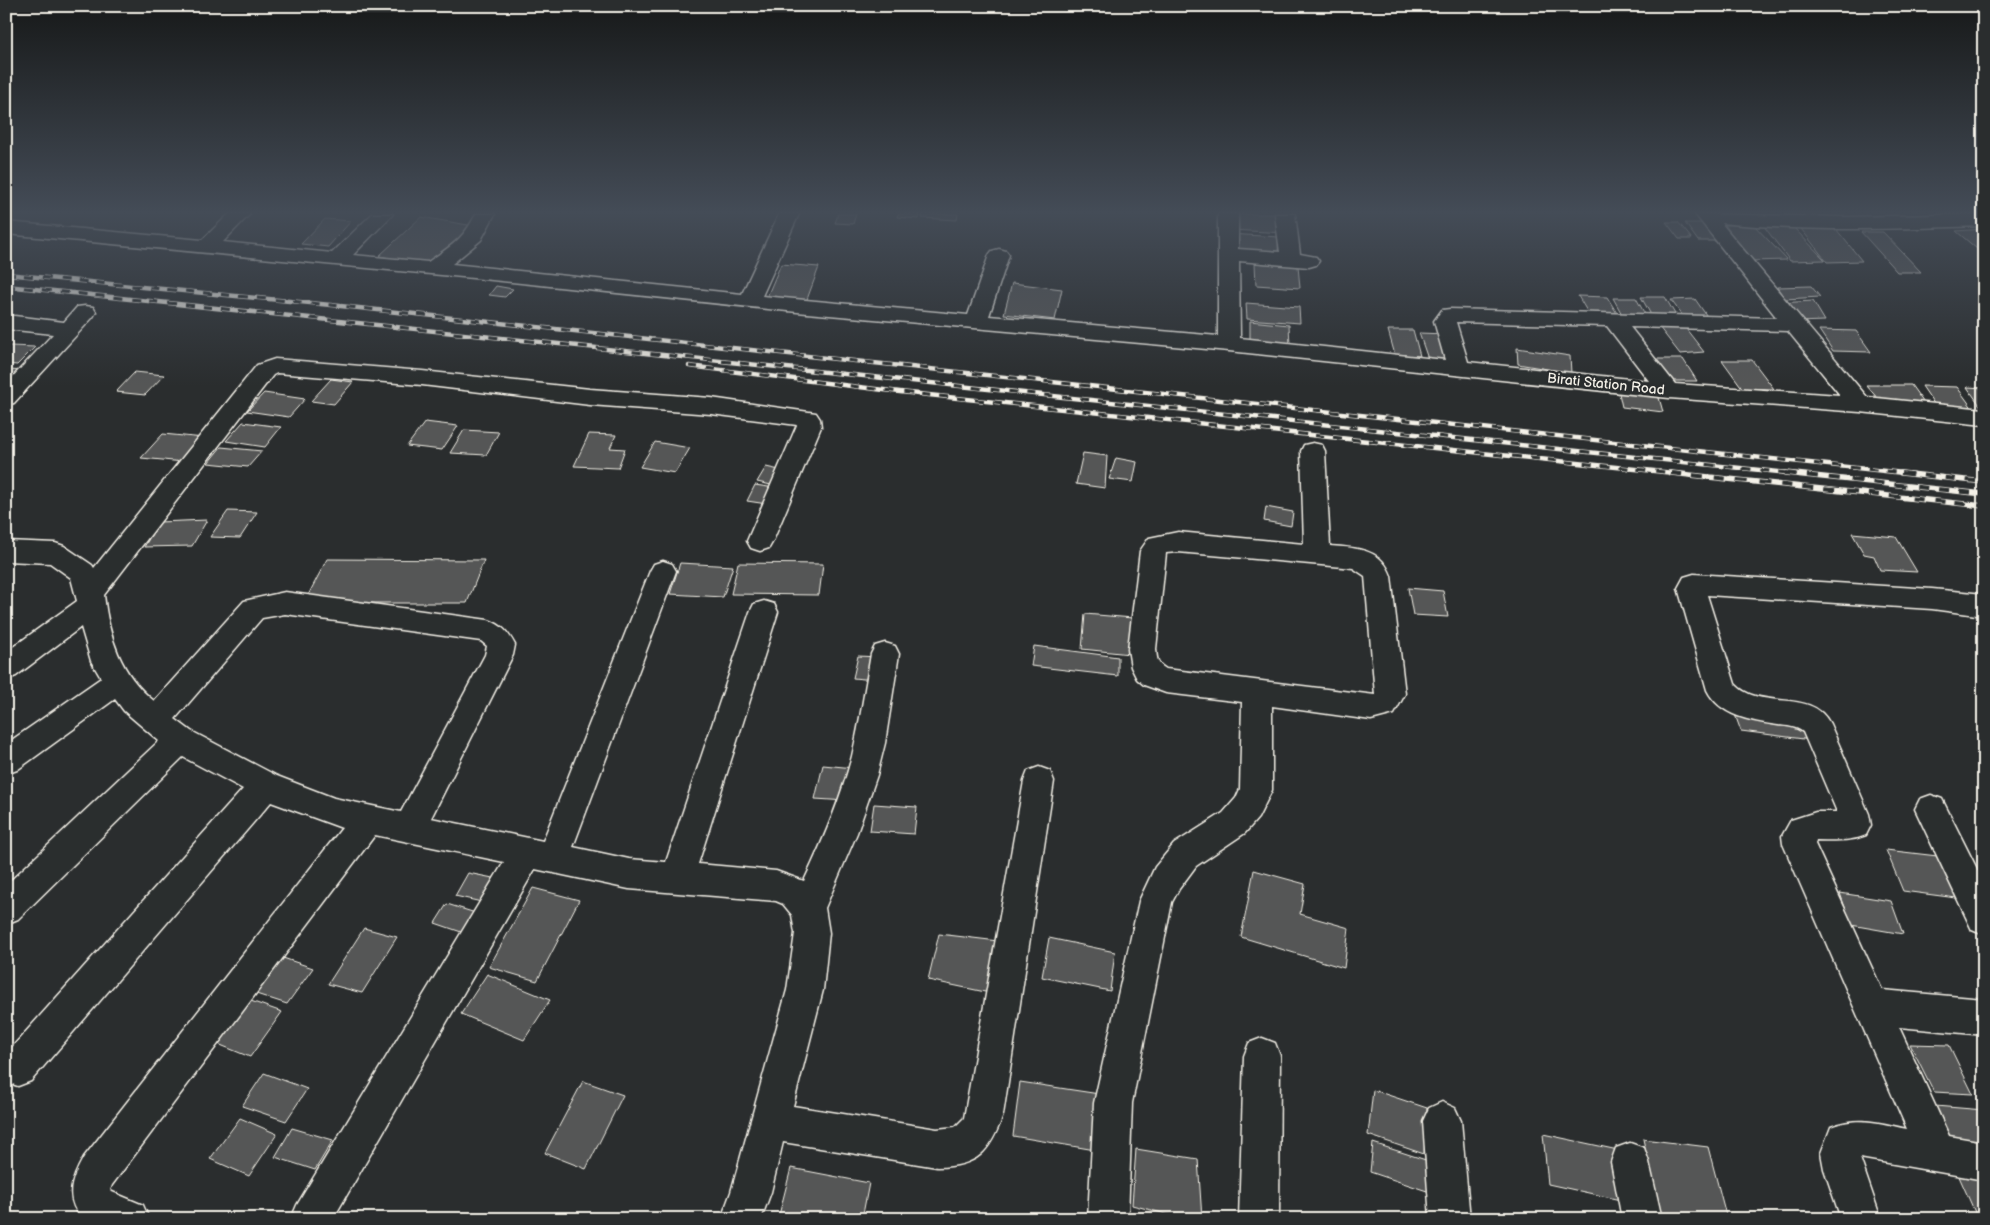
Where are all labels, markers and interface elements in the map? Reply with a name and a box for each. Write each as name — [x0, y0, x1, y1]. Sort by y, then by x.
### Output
street label: Birati Station Road — [1546, 369, 1666, 399]

